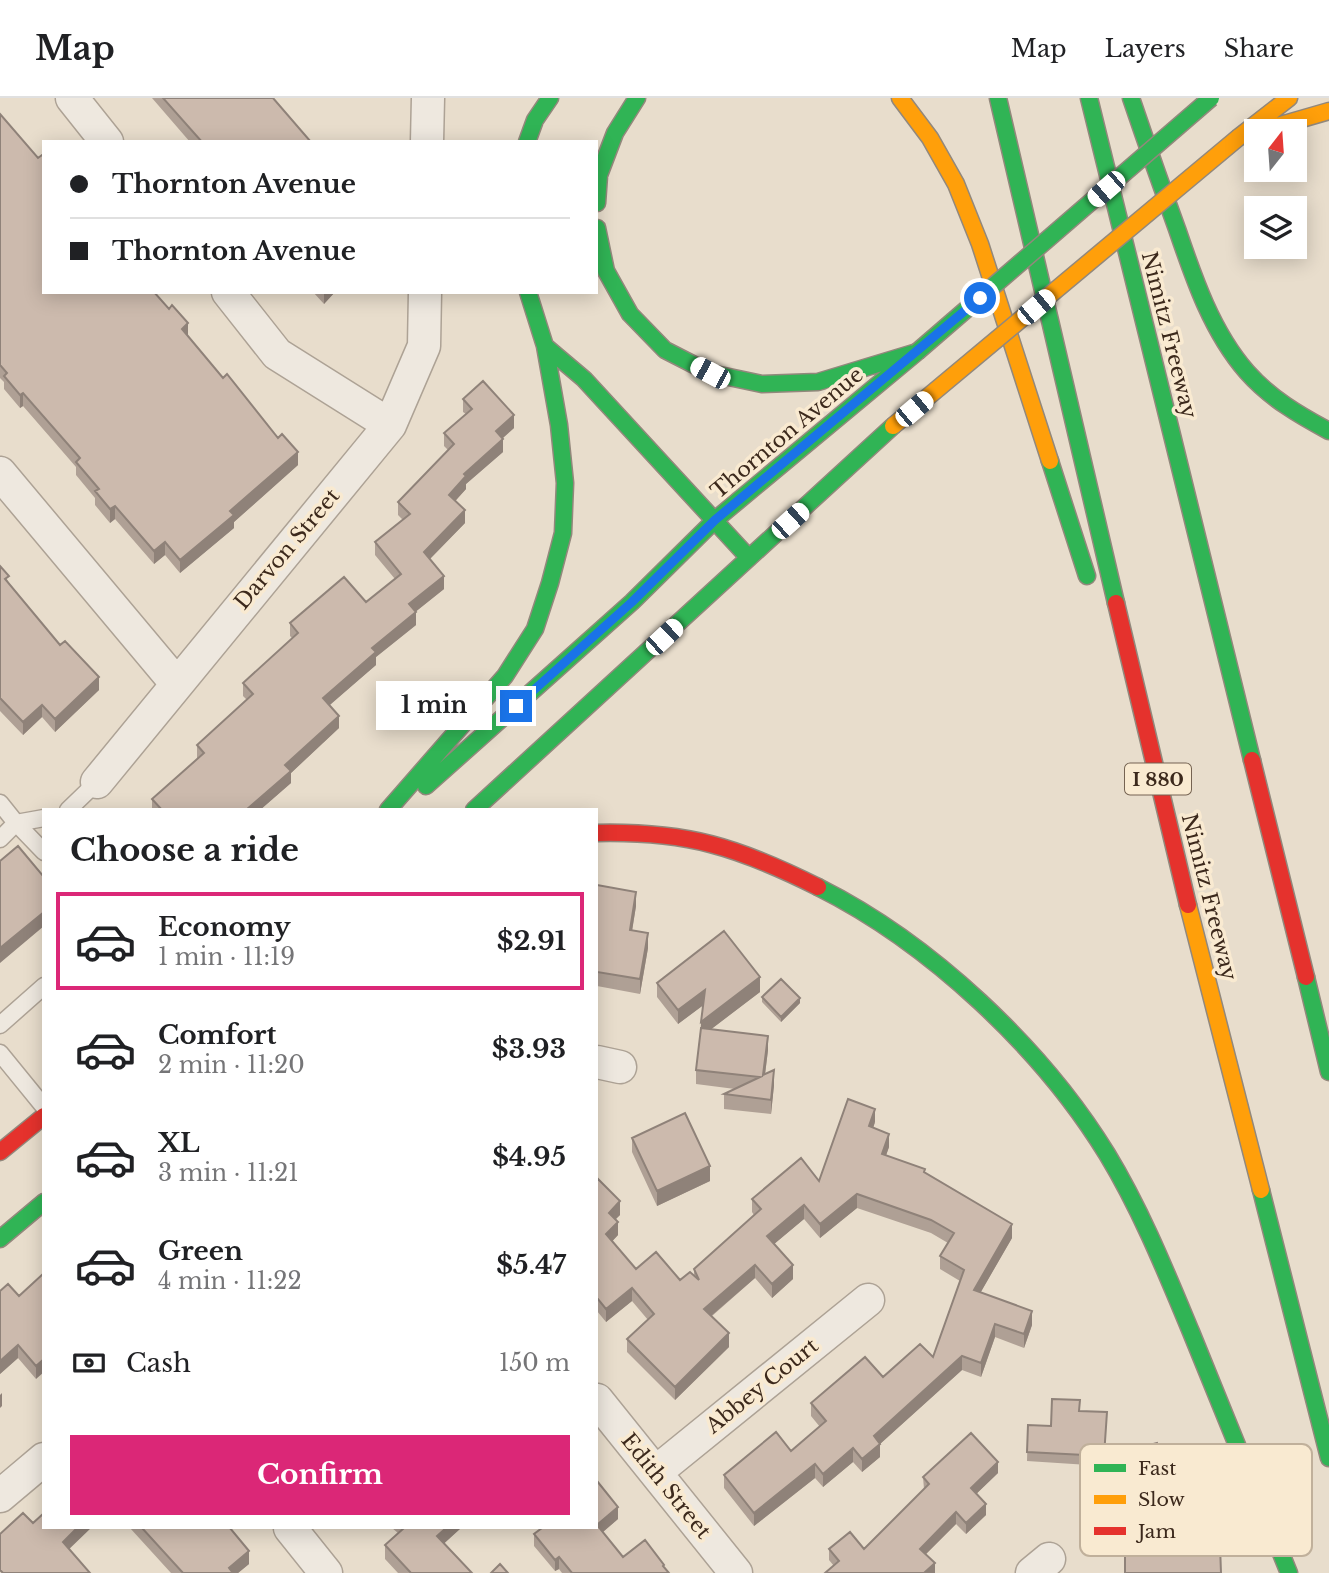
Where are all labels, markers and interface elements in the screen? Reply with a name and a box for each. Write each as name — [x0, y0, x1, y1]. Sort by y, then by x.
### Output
text: Map — [35, 28, 115, 69]
text: Map — [1011, 34, 1067, 63]
text: Layers — [1105, 34, 1186, 63]
text: Share — [1224, 34, 1294, 63]
north arrow — [1244, 119, 1307, 182]
map controls — [1244, 119, 1307, 259]
car — [1084, 167, 1129, 211]
text: Thornton Avenue — [112, 168, 356, 200]
button: layers — [1244, 196, 1307, 259]
text: Thornton Avenue — [112, 235, 356, 267]
street label: Nimitz Freeway — [1136, 249, 1202, 422]
route start — [964, 282, 996, 314]
car — [1014, 285, 1059, 329]
car — [687, 354, 734, 392]
street label: Thornton Avenue — [706, 362, 868, 504]
car — [892, 387, 937, 431]
street label: Darvon Street — [229, 483, 345, 615]
car — [768, 499, 813, 543]
car — [642, 615, 687, 659]
callout: 1 min — [376, 682, 491, 730]
route end — [500, 690, 532, 722]
text: 1 min — [401, 691, 467, 719]
road number: I 880 — [1125, 764, 1191, 794]
street label: Nimitz Freeway — [1176, 811, 1242, 984]
text: Choose a ride — [70, 830, 299, 870]
icon: car — [74, 910, 137, 973]
text: Economy — [158, 911, 291, 943]
text: $2.91 — [497, 925, 566, 957]
text: 1 min · 11:19 — [158, 943, 295, 971]
icon: car — [74, 1018, 137, 1081]
text: Comfort — [158, 1019, 276, 1051]
text: $3.93 — [492, 1033, 566, 1065]
text: 2 min · 11:20 — [158, 1051, 305, 1079]
icon: car — [74, 1126, 137, 1189]
text: XL — [158, 1127, 200, 1159]
text: $4.95 — [492, 1141, 566, 1173]
text: 3 min · 11:21 — [158, 1159, 298, 1187]
icon: car — [74, 1234, 137, 1297]
text: Green — [158, 1235, 243, 1267]
text: $5.47 — [496, 1249, 566, 1281]
text: 4 min · 11:22 — [158, 1267, 302, 1295]
street label: Abbey Court — [700, 1333, 823, 1440]
icon: cash — [70, 1344, 108, 1382]
text: Cash — [126, 1347, 191, 1379]
text: 150 m — [499, 1349, 570, 1377]
street label: Edith Street — [616, 1428, 716, 1544]
button: Confirm — [70, 1435, 570, 1515]
legend — [1080, 1444, 1312, 1556]
text: Fast — [1138, 1457, 1177, 1480]
text: Slow — [1138, 1488, 1185, 1511]
text: Jam — [1135, 1520, 1176, 1543]

